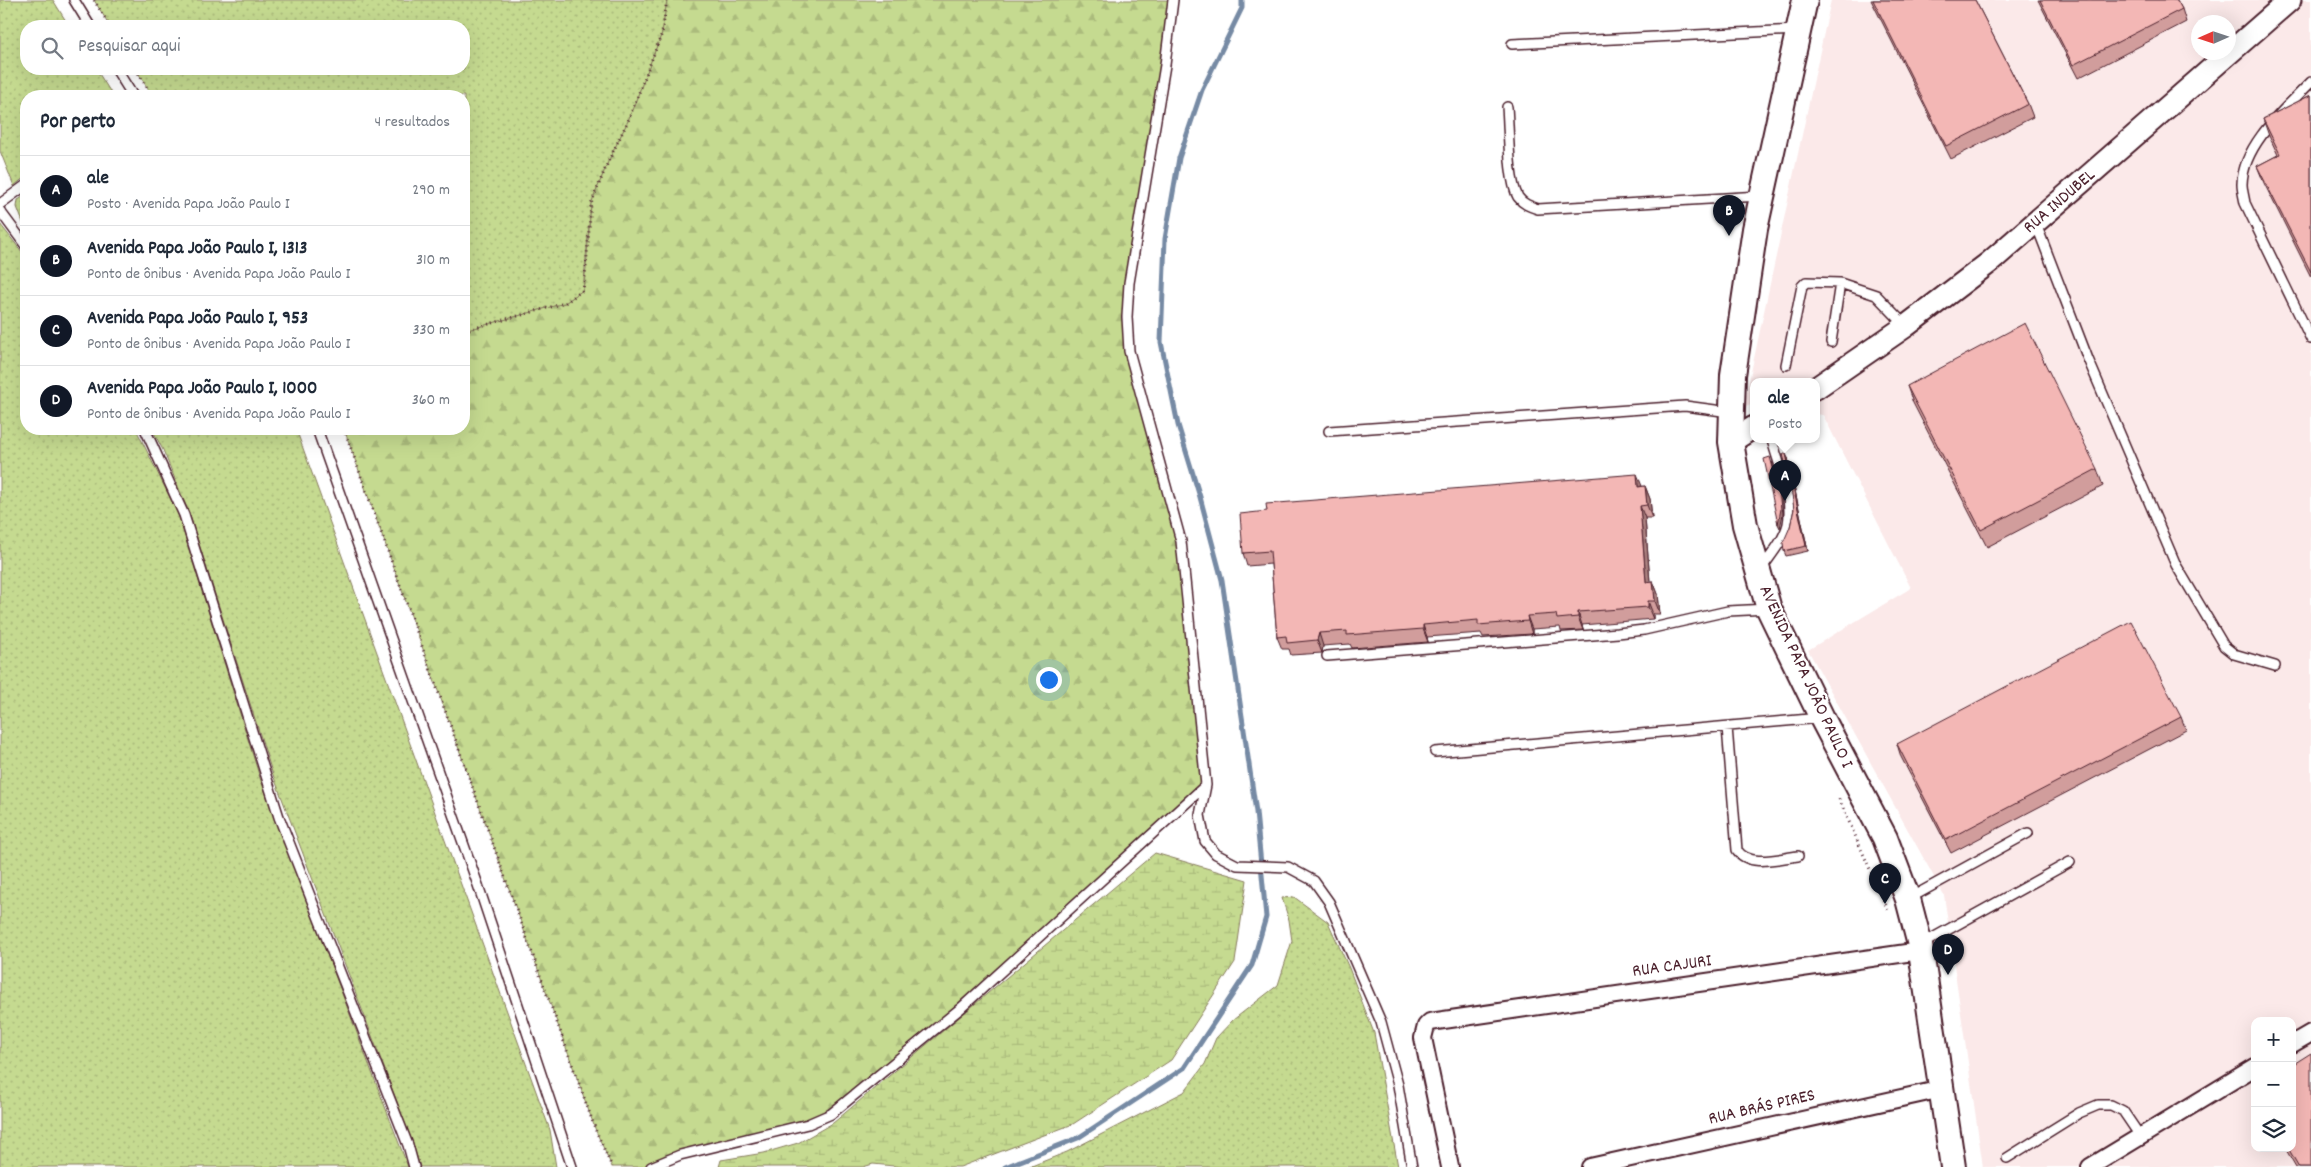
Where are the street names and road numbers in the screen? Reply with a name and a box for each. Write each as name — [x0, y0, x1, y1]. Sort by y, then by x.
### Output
street label: RUA INDUBEL — [2019, 163, 2102, 240]
street label: AVENIDA PAPA JOÃO PAULO I — [1752, 581, 1859, 773]
street label: RUA CAJURI — [1631, 949, 1714, 985]
street label: RUA BRÁS PIRES — [1706, 1084, 1818, 1132]

